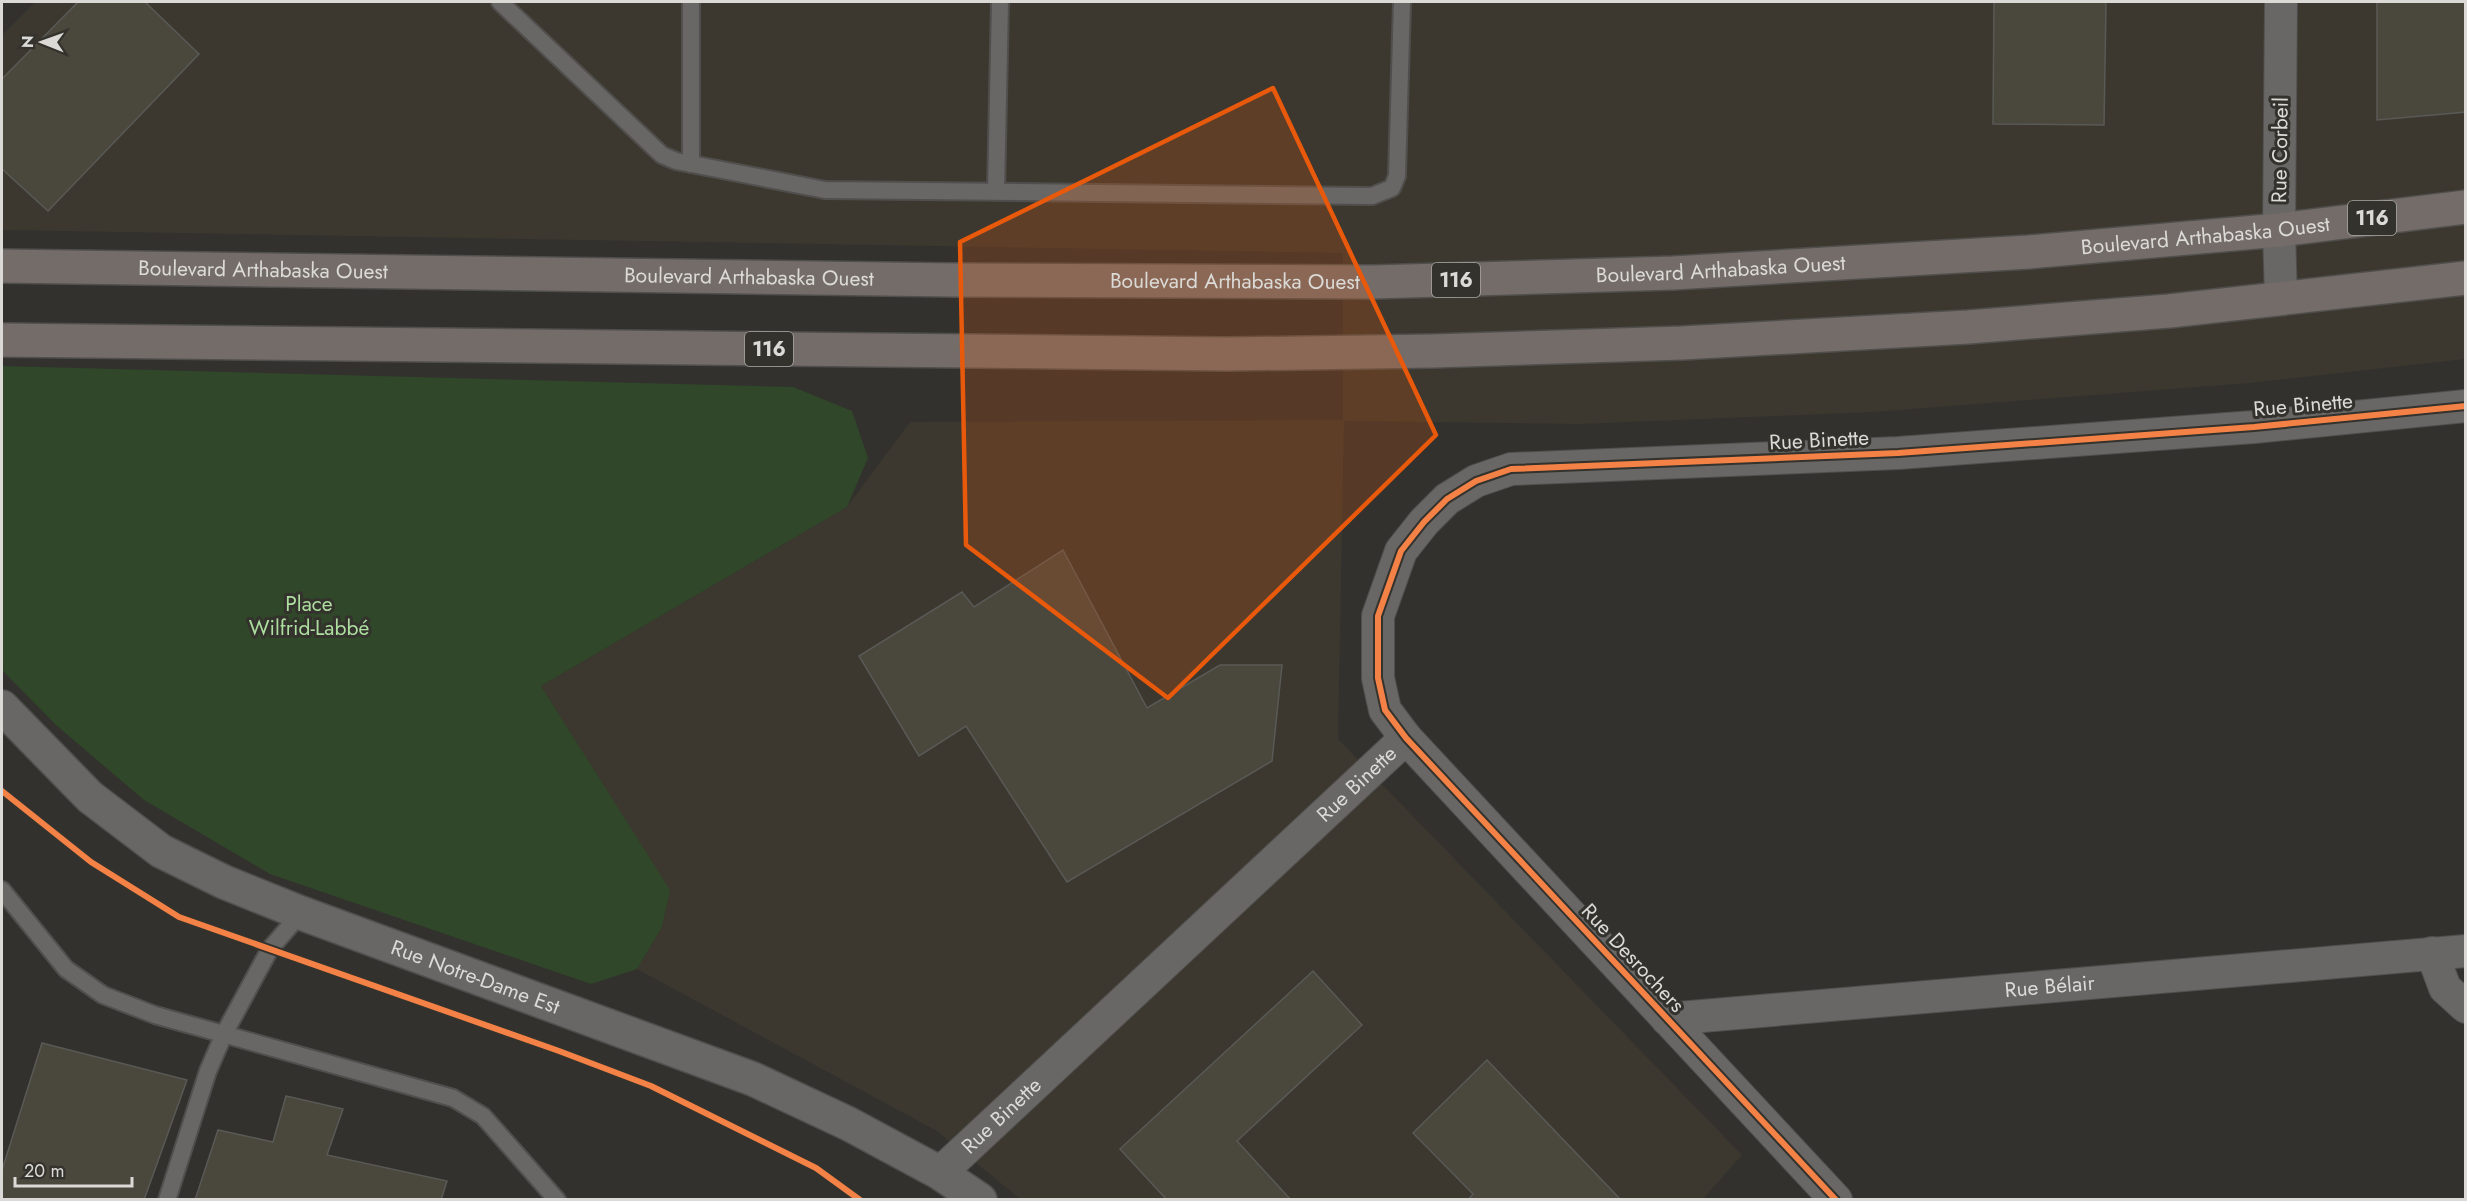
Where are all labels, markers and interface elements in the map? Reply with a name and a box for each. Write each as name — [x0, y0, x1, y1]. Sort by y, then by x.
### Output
north arrow — [12, 12, 72, 72]
text: N — [16, 35, 39, 48]
street label: Rue Corbeil — [2264, 97, 2296, 203]
road number: 116 — [2348, 201, 2396, 235]
street label: Boulevard Arthabaska Ouest — [2080, 209, 2332, 262]
street label: Boulevard Arthabaska Ouest — [1595, 248, 1846, 290]
street label: Boulevard Arthabaska Ouest — [138, 253, 388, 287]
street label: Boulevard Arthabaska Ouest — [624, 260, 874, 294]
road number: 116 — [1432, 263, 1480, 297]
street label: Boulevard Arthabaska Ouest — [1110, 266, 1360, 297]
road number: 116 — [745, 332, 793, 366]
street label: Rue Binette — [2252, 386, 2354, 424]
street label: Rue Binette — [1768, 422, 1870, 458]
park label: Place Wilfrid-Labbé — [249, 589, 369, 643]
street label: Rue Binette — [1310, 739, 1404, 829]
street label: Rue Desrochers — [1575, 897, 1691, 1019]
street label: Rue Notre-Dame Est — [387, 932, 564, 1022]
street label: Rue Bélair — [2003, 968, 2097, 1005]
street label: Rue Binette — [955, 1071, 1048, 1161]
scale bar — [15, 1150, 132, 1188]
text: 20 m — [24, 1158, 64, 1184]

